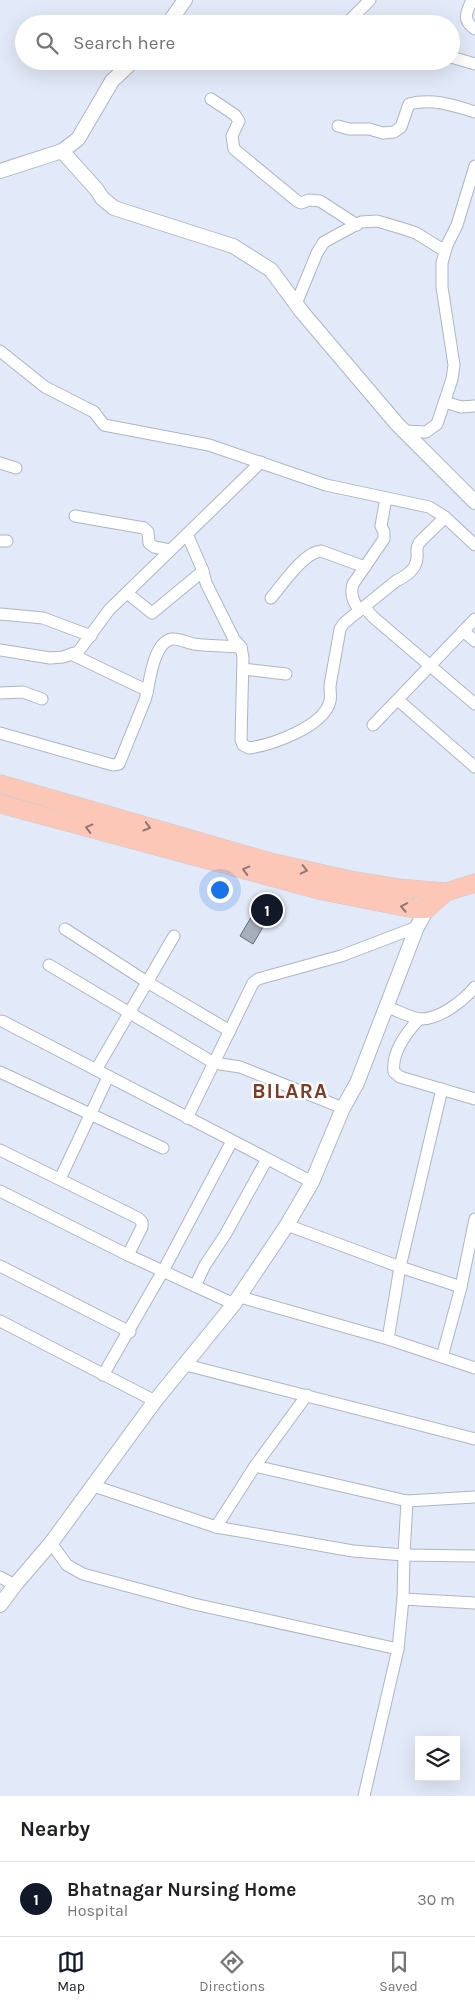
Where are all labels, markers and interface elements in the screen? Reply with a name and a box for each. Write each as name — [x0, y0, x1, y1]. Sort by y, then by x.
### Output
search box — [15, 15, 460, 70]
icon: search — [33, 29, 61, 57]
text: Search here — [73, 32, 175, 54]
one-way arrow — [143, 822, 151, 832]
one-way arrow — [84, 823, 93, 834]
one-way arrow — [300, 864, 309, 875]
one-way arrow — [242, 866, 250, 876]
your location — [207, 877, 233, 903]
pin: 1 — [251, 891, 283, 929]
one-way arrow — [399, 902, 408, 912]
district label: BILARA — [252, 1079, 328, 1103]
map controls — [415, 1736, 460, 1781]
button: layers — [415, 1736, 460, 1781]
text: Nearby — [20, 1817, 90, 1841]
text: Bhatnagar Nursing Home — [67, 1879, 296, 1901]
text: 1 — [33, 1890, 39, 1909]
text: 30 m — [417, 1890, 455, 1909]
text: Hospital — [67, 1901, 128, 1920]
tab: Map — [57, 1948, 85, 1995]
tab: Directions — [199, 1948, 265, 1995]
tab: Saved — [379, 1948, 418, 1995]

